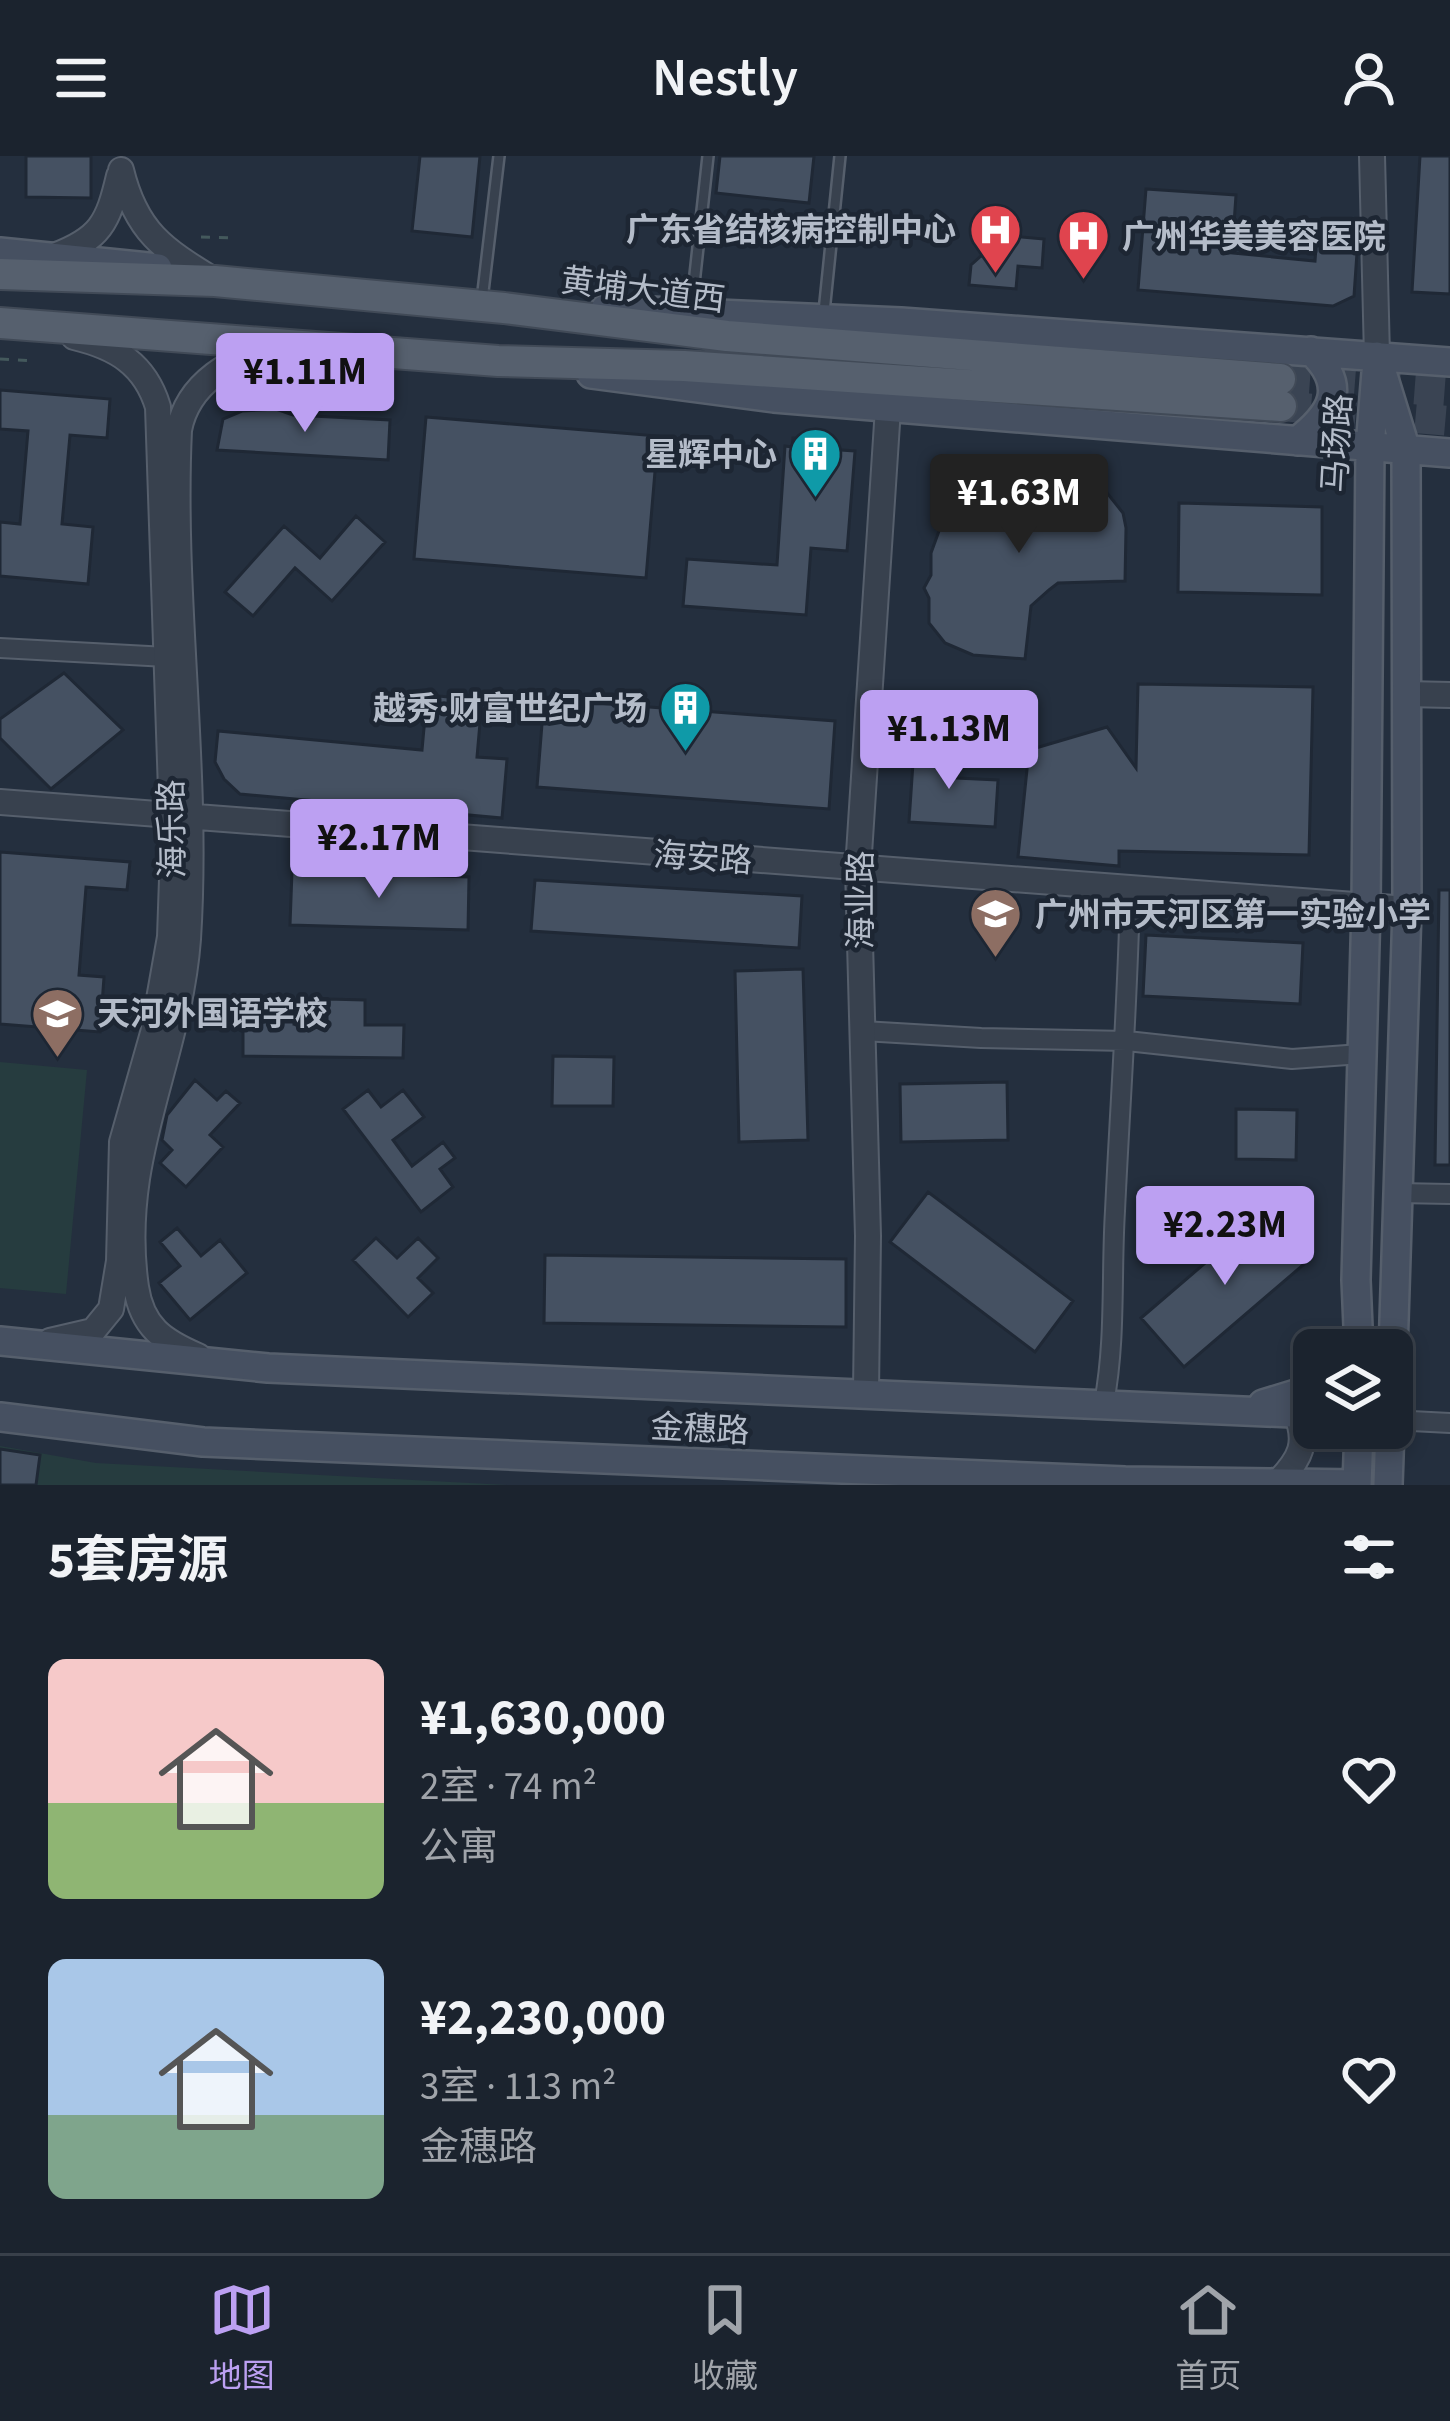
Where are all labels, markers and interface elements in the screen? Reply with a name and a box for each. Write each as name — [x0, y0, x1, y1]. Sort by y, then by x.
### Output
text: Nestly — [652, 40, 798, 117]
icon: menu — [48, 45, 114, 111]
icon: person — [1336, 45, 1402, 111]
hospital icon: 广东省结核病控制中心 — [967, 201, 1023, 275]
place label: 广东省结核病控制中心 — [626, 207, 956, 254]
hospital icon: 广州华美美容医院 — [1055, 208, 1111, 282]
place label: 广州华美美容医院 — [1122, 214, 1386, 261]
street label: 黄埔大道西 — [558, 257, 728, 324]
pin: ¥1.11M — [207, 333, 403, 435]
text: ¥1.11M — [243, 344, 367, 400]
street label: 马场路 — [1311, 392, 1364, 494]
building icon: 星辉中心 — [788, 426, 844, 500]
place label: 星辉中心 — [645, 432, 777, 479]
pin: ¥1.63M — [921, 454, 1117, 556]
text: ¥1.63M — [957, 465, 1081, 521]
building icon: 越秀·财富世纪广场 — [658, 680, 714, 754]
place label: 越秀·财富世纪广场 — [373, 686, 647, 733]
pin: ¥1.13M — [851, 690, 1047, 792]
text: ¥1.13M — [887, 701, 1011, 757]
street label: 海乐路 — [148, 779, 197, 879]
pin: ¥2.17M — [281, 799, 477, 901]
text: ¥2.17M — [317, 810, 441, 866]
street label: 海安路 — [652, 832, 754, 885]
street label: 海业路 — [838, 851, 885, 950]
school or university icon: 广州市天河区第一实验小学 — [968, 886, 1024, 960]
place label: 广州市天河区第一实验小学 — [1035, 892, 1431, 939]
school or university icon: 天河外国语学校 — [30, 985, 86, 1059]
place label: 天河外国语学校 — [97, 991, 328, 1038]
pin: ¥2.23M — [1127, 1186, 1323, 1288]
text: ¥2.23M — [1163, 1197, 1287, 1253]
map controls — [1293, 1329, 1413, 1449]
button: layers — [1293, 1329, 1413, 1449]
street label: 金穗路 — [649, 1403, 751, 1456]
icon: filters — [1336, 1524, 1402, 1590]
text: 5套房源 — [48, 1525, 228, 1597]
text: ¥1,630,000 — [420, 1682, 666, 1754]
icon: home — [144, 1707, 288, 1851]
icon: heart — [1336, 1746, 1402, 1812]
text: 2室 · 74 m² — [420, 1759, 597, 1815]
text: 公寓 — [420, 1820, 498, 1876]
text: ¥2,230,000 — [420, 1982, 666, 2054]
icon: home — [144, 2007, 288, 2151]
icon: heart — [1336, 2046, 1402, 2112]
text: 3室 · 113 m² — [420, 2059, 616, 2115]
text: 金穗路 — [420, 2120, 537, 2176]
tab: 地图 — [209, 2277, 275, 2400]
tab: 收藏 — [692, 2277, 758, 2400]
tab: 首页 — [1175, 2277, 1241, 2400]

